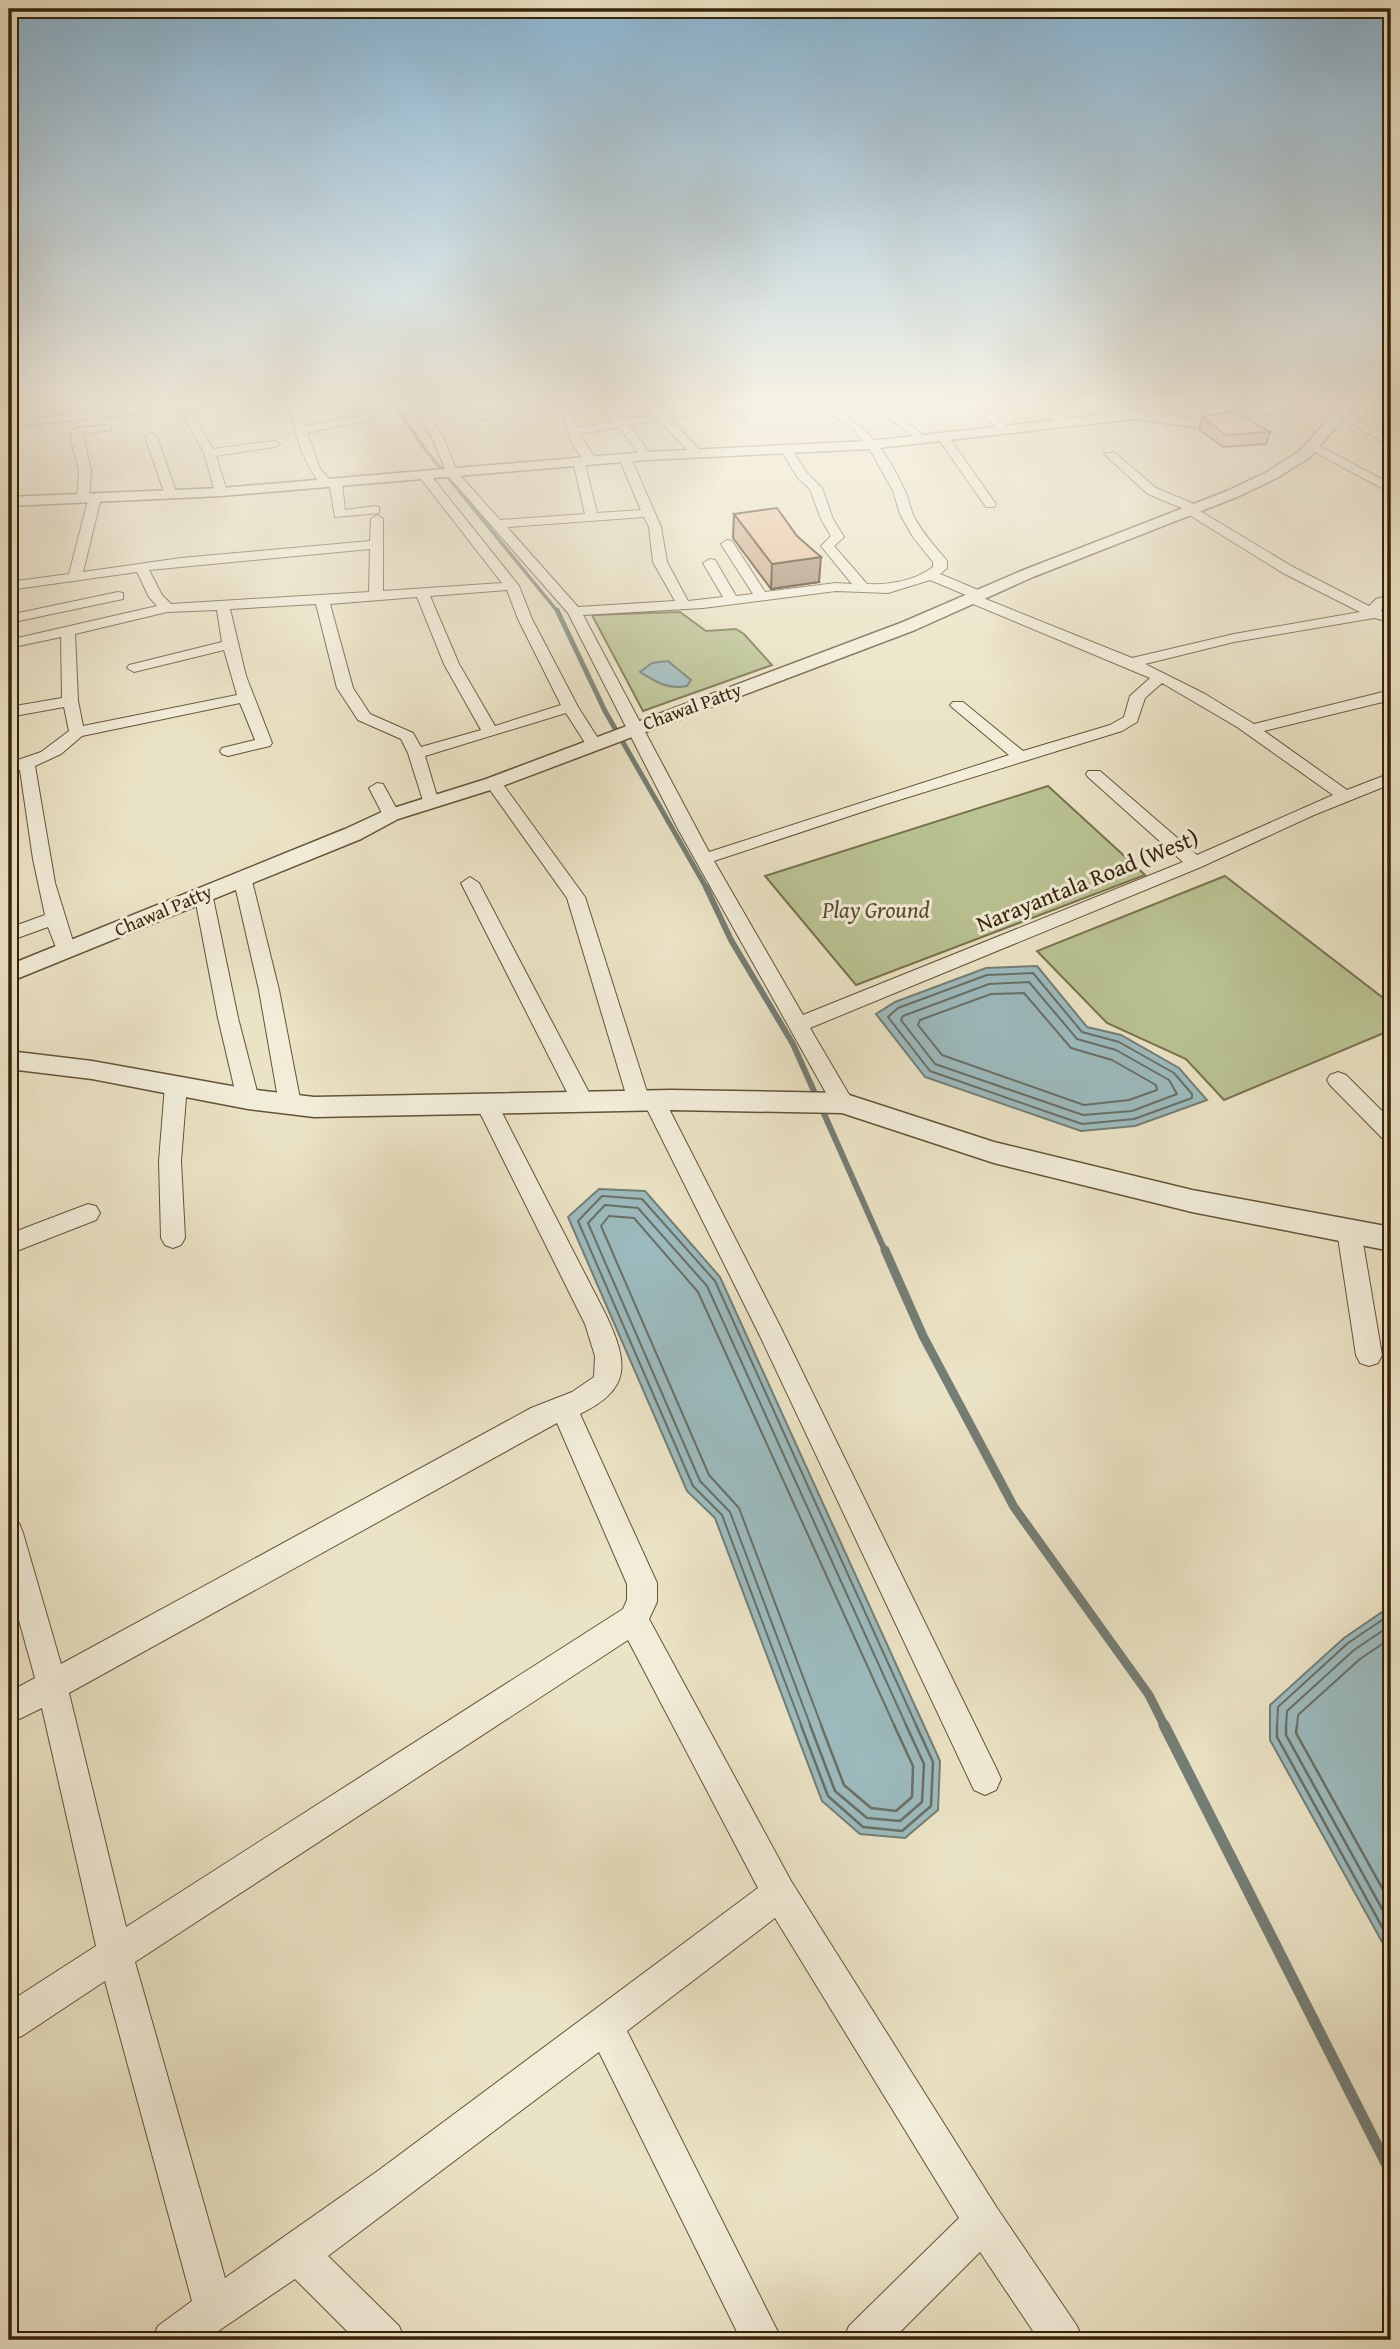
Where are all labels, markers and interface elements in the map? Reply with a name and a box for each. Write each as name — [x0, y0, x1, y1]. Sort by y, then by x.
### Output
street label: Chawal Patty — [639, 675, 746, 737]
street label: Narayantala Road (West) — [971, 820, 1203, 940]
street label: Chawal Patty — [110, 877, 217, 943]
park label: Play Ground — [821, 893, 930, 926]

